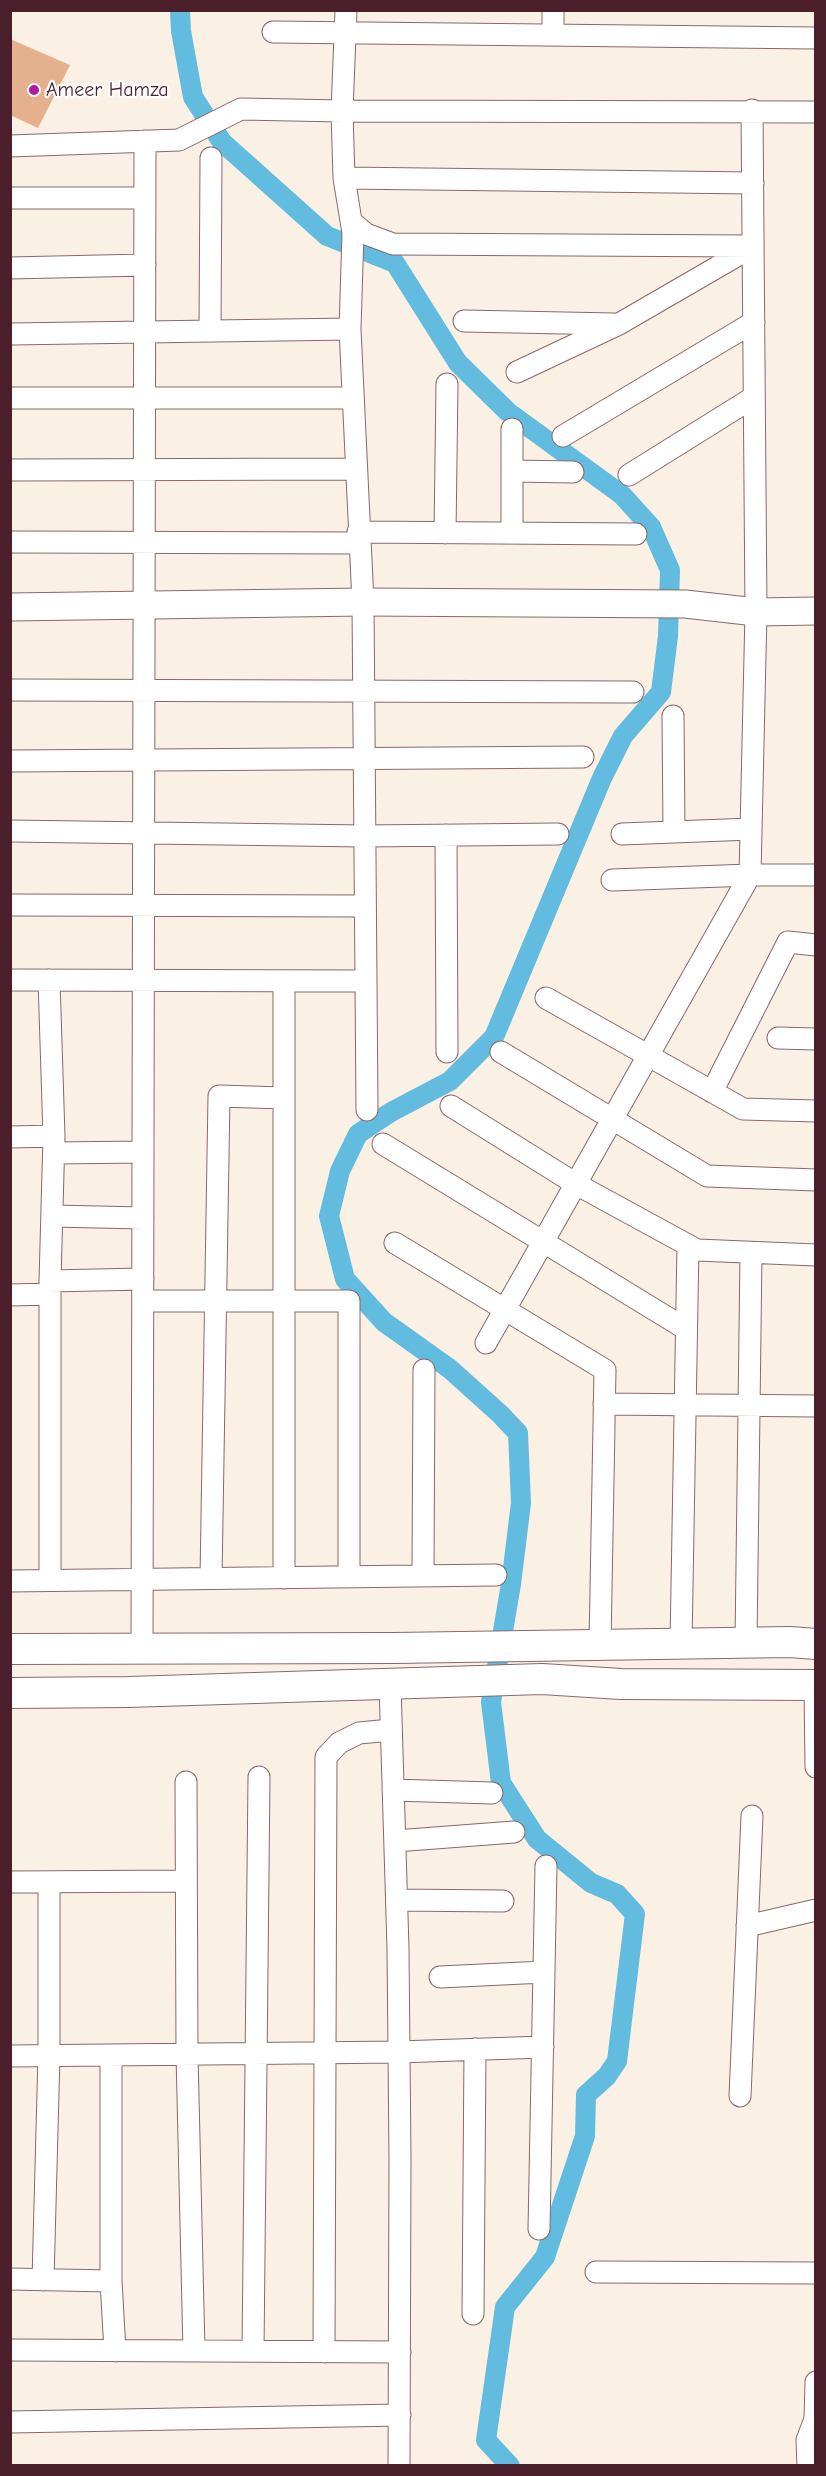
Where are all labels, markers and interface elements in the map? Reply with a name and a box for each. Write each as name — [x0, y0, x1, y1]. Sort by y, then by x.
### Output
place label: Ameer Hamza — [46, 78, 169, 102]
marker: Ameer Hamza — [27, 83, 41, 97]

